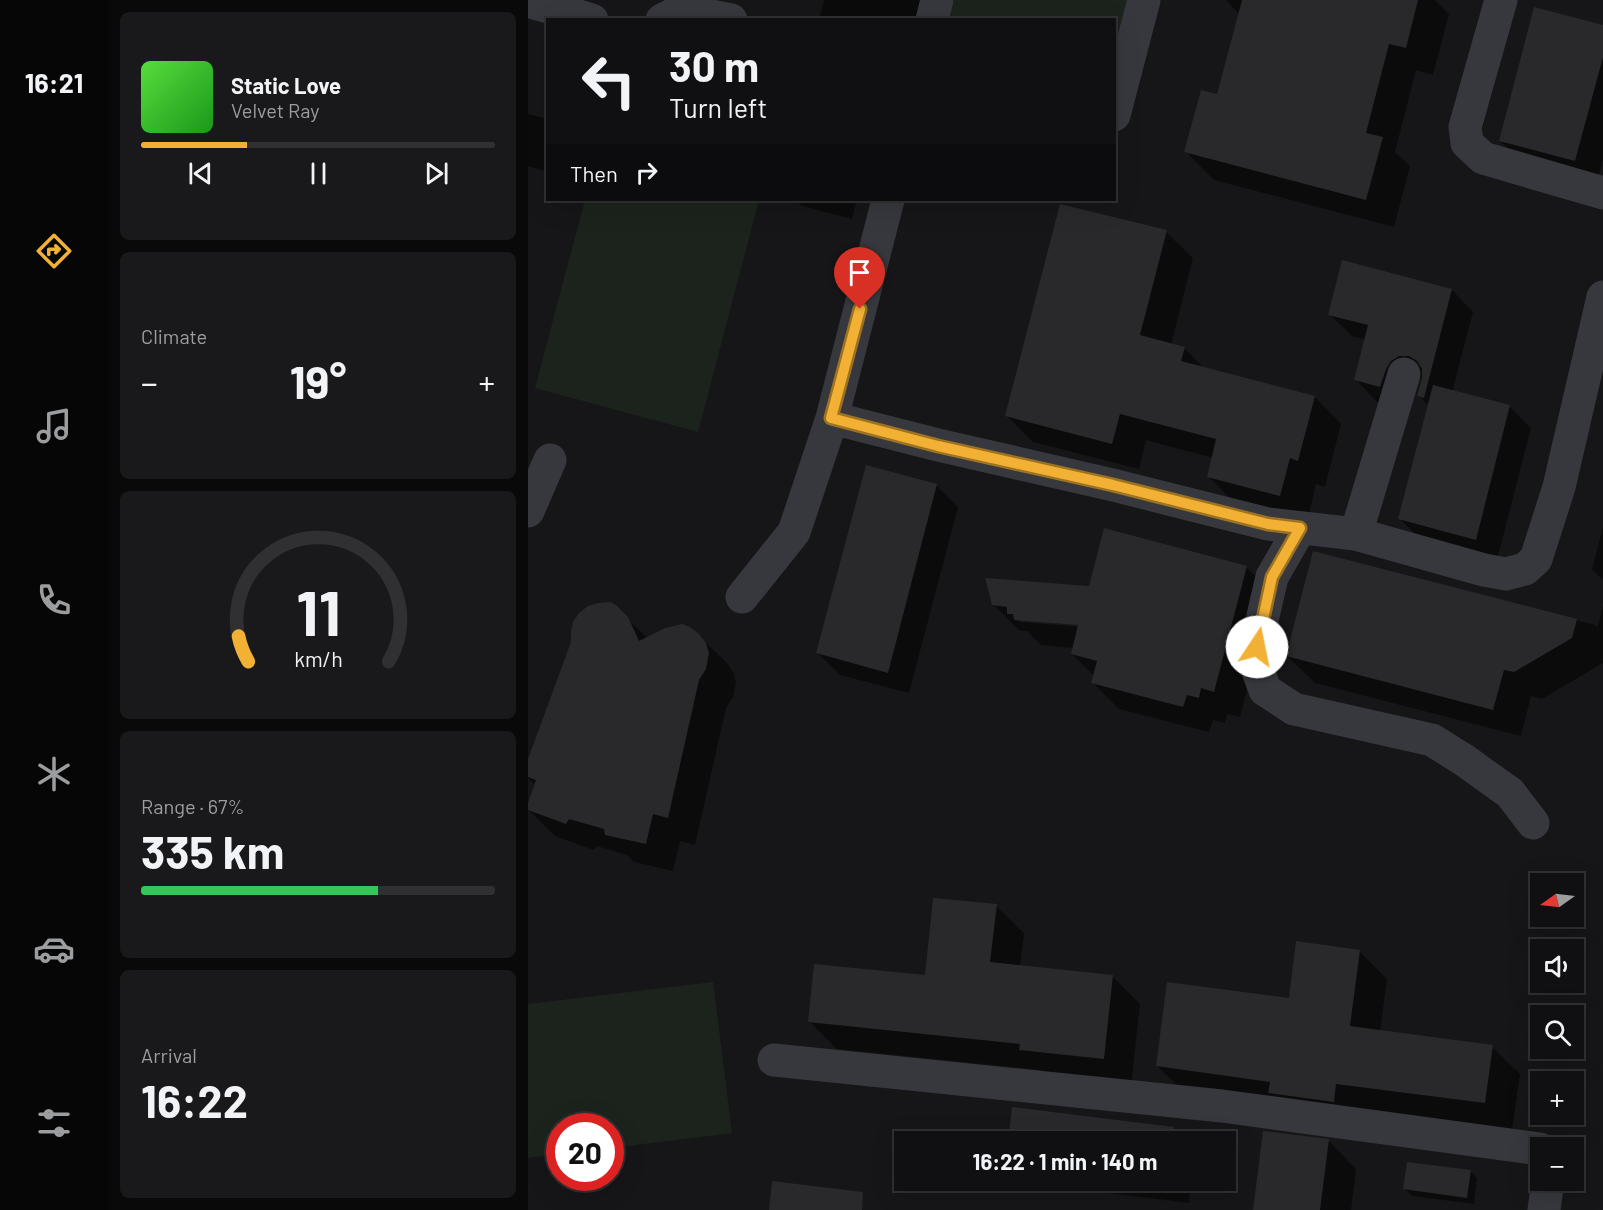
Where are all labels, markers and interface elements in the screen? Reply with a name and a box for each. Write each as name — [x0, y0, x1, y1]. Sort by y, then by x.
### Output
text: 30 m — [669, 40, 759, 90]
icon: left — [570, 42, 648, 120]
text: 16:21 — [25, 66, 83, 98]
text: Static Love — [231, 72, 341, 98]
text: Turn left — [669, 91, 767, 123]
text: Velvet Ray — [231, 98, 320, 122]
icon: right — [630, 156, 663, 189]
icon: previous — [184, 157, 217, 190]
icon: pause — [302, 157, 335, 190]
icon: next — [420, 157, 453, 190]
text: Then — [570, 160, 618, 186]
icon: directions — [33, 230, 75, 272]
pin — [834, 247, 885, 309]
icon: arrive — [843, 256, 876, 289]
text: Climate — [141, 324, 207, 348]
text: 19° — [290, 354, 346, 408]
text: − — [141, 362, 158, 402]
text: + — [479, 362, 495, 402]
icon: music — [33, 405, 75, 447]
text: 11 — [296, 574, 340, 648]
icon: phone — [33, 579, 75, 621]
position arrow — [1225, 615, 1289, 679]
text: km/h — [294, 646, 342, 671]
icon: climate — [33, 753, 75, 795]
text: Range · 67% — [141, 794, 245, 818]
text: 335 km — [141, 824, 284, 878]
north arrow — [1530, 873, 1584, 927]
map controls — [1530, 873, 1584, 1191]
icon: car — [33, 928, 75, 970]
button: sound — [1530, 939, 1584, 993]
button: search — [1530, 1005, 1584, 1059]
text: Arrival — [141, 1043, 197, 1067]
button: + — [1530, 1071, 1584, 1125]
text: 16:22 — [141, 1073, 248, 1127]
icon: filters — [33, 1102, 75, 1144]
speed limit sign: 20 — [546, 1113, 624, 1191]
button: − — [1530, 1137, 1584, 1191]
text: 16:22 · 1 min · 140 m — [973, 1148, 1157, 1174]

